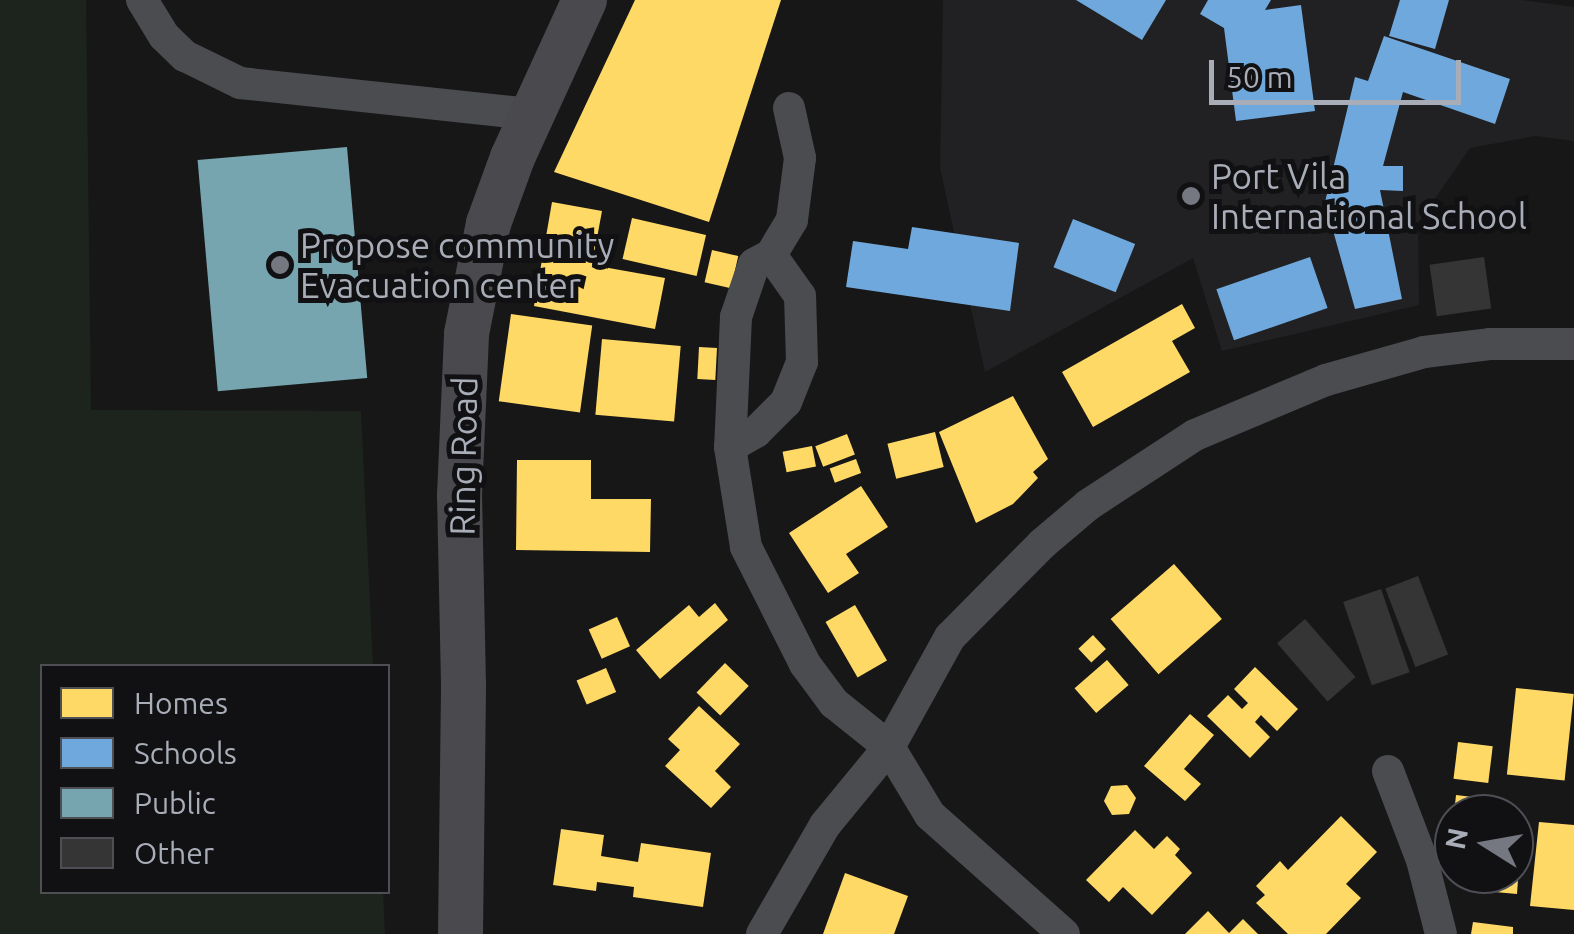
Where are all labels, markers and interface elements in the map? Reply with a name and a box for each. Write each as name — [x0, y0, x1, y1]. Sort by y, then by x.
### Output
scale bar — [1214, 40, 1466, 102]
text: 50 m — [1226, 60, 1293, 94]
place label: Port Vila International School — [1211, 155, 1527, 237]
marker: Port Vila International School — [1180, 185, 1202, 207]
place label: Propose community Evacuation center — [300, 224, 614, 306]
marker: Propose community Evacuation center — [269, 254, 291, 276]
street label: Ring Road — [441, 376, 485, 536]
legend — [40, 664, 390, 894]
text: Homes — [134, 686, 228, 720]
text: Schools — [134, 736, 237, 770]
text: Public — [134, 786, 216, 820]
north arrow — [1434, 794, 1534, 894]
text: N — [1439, 825, 1473, 852]
text: Other — [134, 836, 214, 870]

